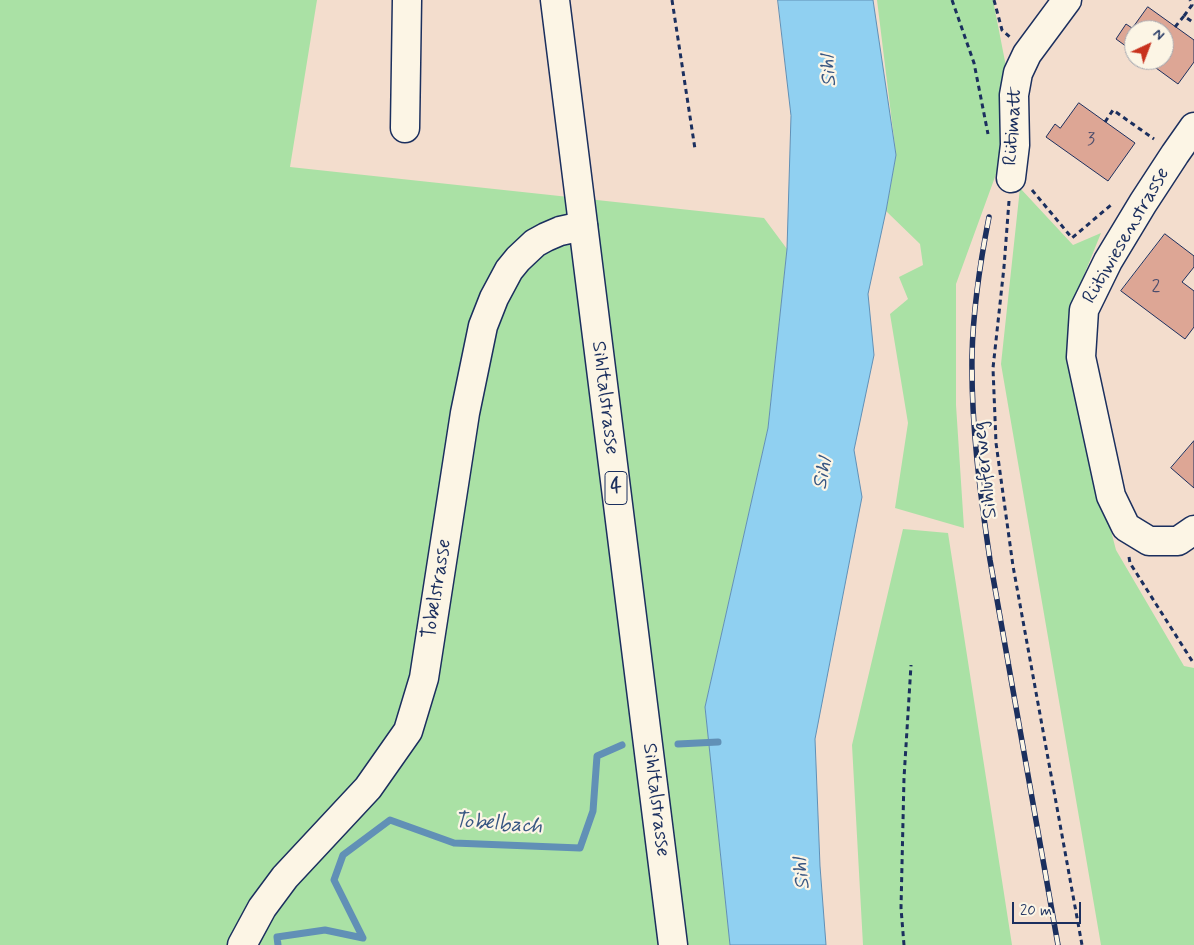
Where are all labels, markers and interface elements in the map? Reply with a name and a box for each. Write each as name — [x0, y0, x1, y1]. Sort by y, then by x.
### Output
north arrow — [1124, 20, 1174, 70]
text: N — [1149, 25, 1168, 45]
water label: Sihl — [817, 55, 843, 87]
street label: Rütimatt — [999, 86, 1029, 166]
house number: 3 — [1087, 129, 1095, 151]
street label: Rütiwiesenstrasse — [1078, 164, 1176, 308]
house number: 2 — [1152, 276, 1160, 298]
street label: Sihltalstrasse — [585, 340, 623, 456]
street label: Sihluferweg — [968, 420, 1004, 520]
water label: Sihl — [809, 456, 839, 492]
road number: 4 — [605, 472, 627, 504]
street label: Tobelstrasse — [418, 537, 458, 641]
street label: Sihltalstrasse — [636, 742, 674, 858]
water label: Tobelbach — [453, 809, 543, 841]
water label: Sihl — [789, 857, 817, 891]
scale bar — [1014, 892, 1083, 924]
text: 20 m — [1020, 901, 1052, 921]

